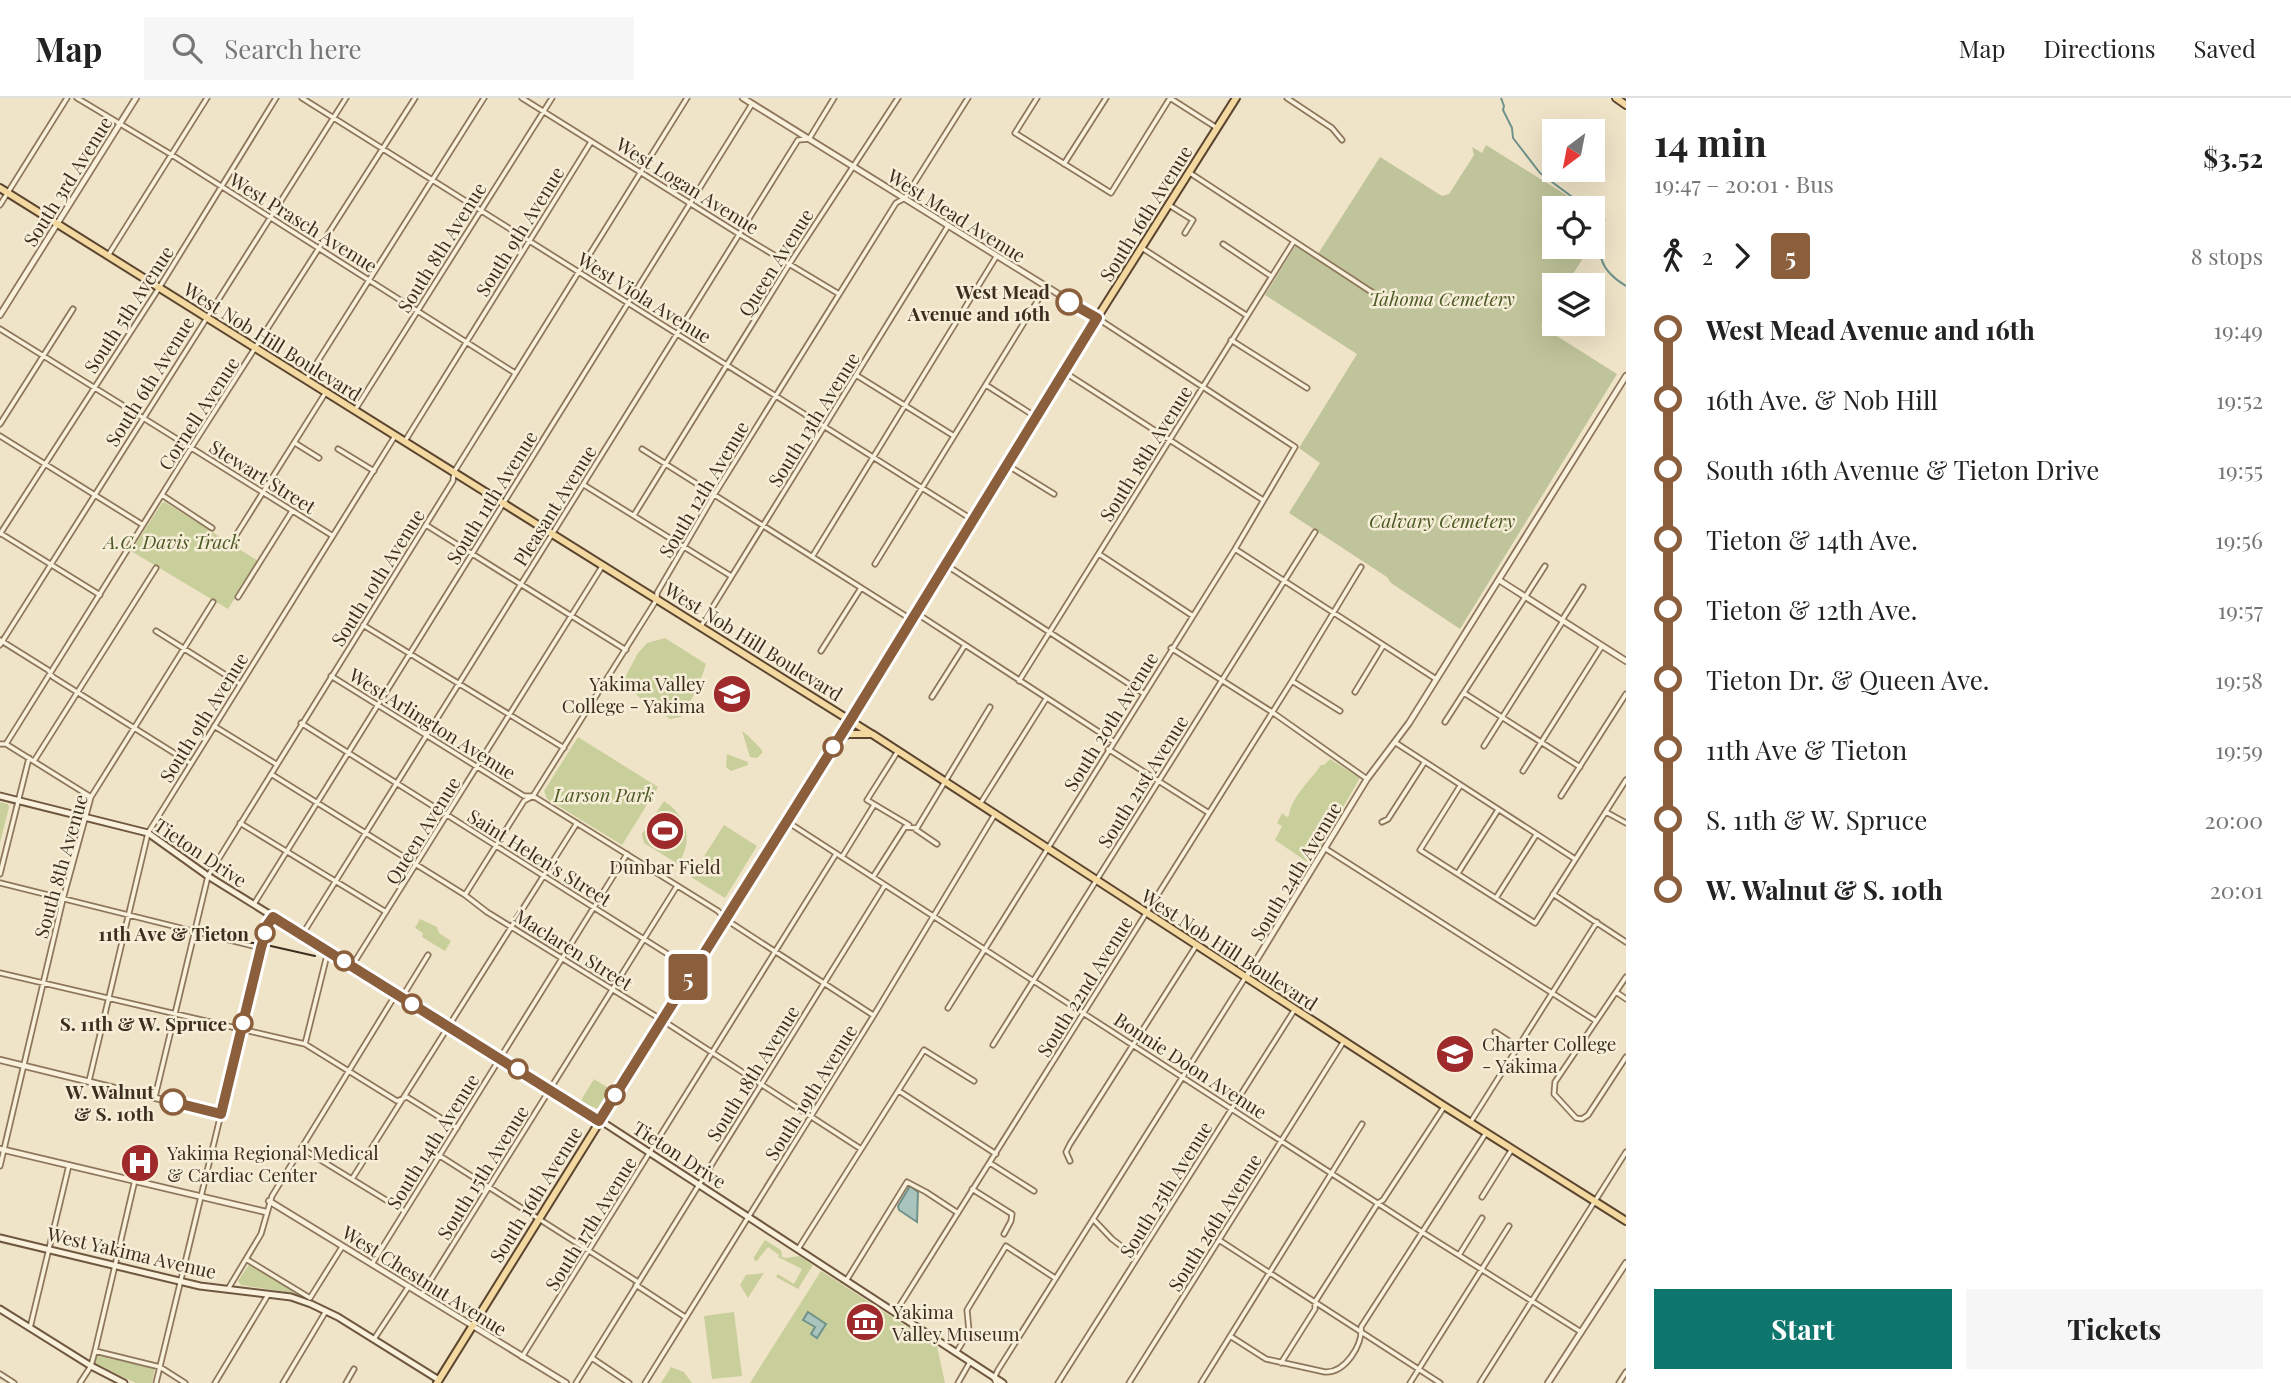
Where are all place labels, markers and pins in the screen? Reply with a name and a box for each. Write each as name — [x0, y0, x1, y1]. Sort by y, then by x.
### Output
place label: West Mead Avenue and 16th — [907, 278, 1051, 326]
marker: West Mead Avenue and 16th — [1056, 289, 1082, 315]
place label: Yakima Valley College - Yakima — [562, 670, 706, 718]
school or university icon: Yakima Valley College - Yakima — [711, 673, 753, 715]
unlabelled marker — [823, 737, 843, 757]
sports icon: Dunbar Field — [644, 810, 686, 852]
place label: Dunbar Field — [609, 853, 721, 879]
place label: 11th Ave & Tieton — [98, 920, 249, 946]
marker: 11th Ave & Tieton — [255, 923, 275, 943]
unlabelled marker — [334, 951, 354, 971]
unlabelled marker — [402, 994, 422, 1014]
place label: S. 11th & W. Spruce — [60, 1010, 227, 1036]
marker: S. 11th & W. Spruce — [233, 1013, 253, 1033]
place label: Charter College - Yakima — [1482, 1030, 1616, 1078]
school or university icon: Charter College - Yakima — [1434, 1033, 1476, 1075]
unlabelled marker — [508, 1059, 528, 1079]
place label: W. Walnut & S. 10th — [64, 1078, 154, 1126]
unlabelled marker — [605, 1085, 625, 1105]
marker: W. Walnut & S. 10th — [160, 1089, 186, 1115]
place label: Yakima Regional Medical & Cardiac Center — [166, 1139, 379, 1187]
hospital icon: Yakima Regional Medical & Cardiac Center — [119, 1142, 161, 1184]
place label: Yakima Valley Museum — [891, 1298, 1020, 1346]
museum icon: Yakima Valley Museum — [844, 1301, 886, 1343]

